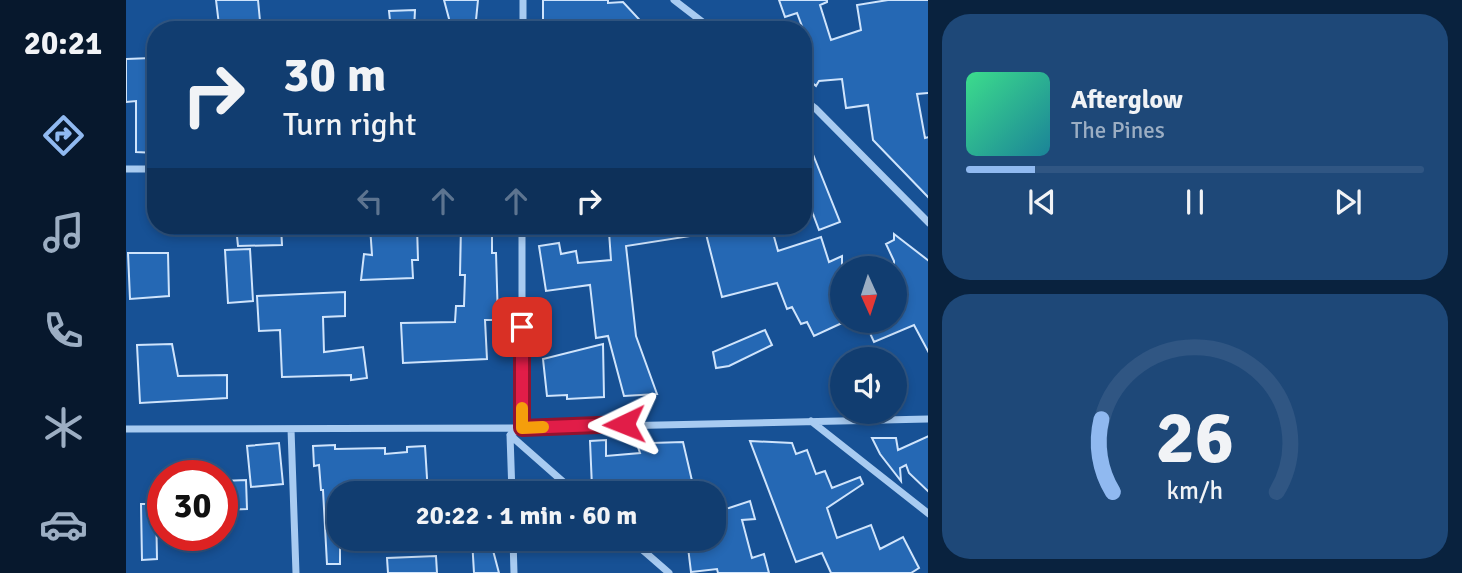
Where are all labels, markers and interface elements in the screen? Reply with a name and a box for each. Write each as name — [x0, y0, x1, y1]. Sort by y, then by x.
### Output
text: 20:21 — [24, 24, 102, 63]
text: 30 m — [283, 45, 386, 105]
icon: right — [168, 49, 259, 140]
text: Afterglow — [1071, 84, 1183, 116]
text: Turn right — [283, 105, 416, 144]
icon: directions — [39, 111, 88, 160]
text: The Pines — [1071, 116, 1165, 145]
icon: left — [351, 182, 389, 220]
icon: ahead — [424, 182, 462, 220]
icon: ahead — [497, 182, 535, 220]
icon: right — [570, 182, 608, 220]
icon: previous — [1023, 183, 1061, 221]
icon: pause — [1176, 183, 1214, 221]
icon: next — [1329, 183, 1367, 221]
icon: music — [39, 208, 88, 257]
north arrow — [830, 256, 906, 332]
map controls — [830, 256, 907, 424]
pin — [492, 297, 552, 357]
icon: phone — [39, 306, 88, 355]
icon: arrive — [503, 308, 541, 346]
button: sound — [830, 347, 907, 424]
position arrow — [587, 387, 661, 461]
text: 26 — [1156, 395, 1234, 484]
icon: climate — [39, 403, 88, 452]
speed limit sign: 30 — [147, 460, 238, 551]
text: km/h — [1167, 475, 1223, 506]
icon: car — [39, 500, 88, 549]
text: 20:22 · 1 min · 60 m — [416, 500, 637, 532]

